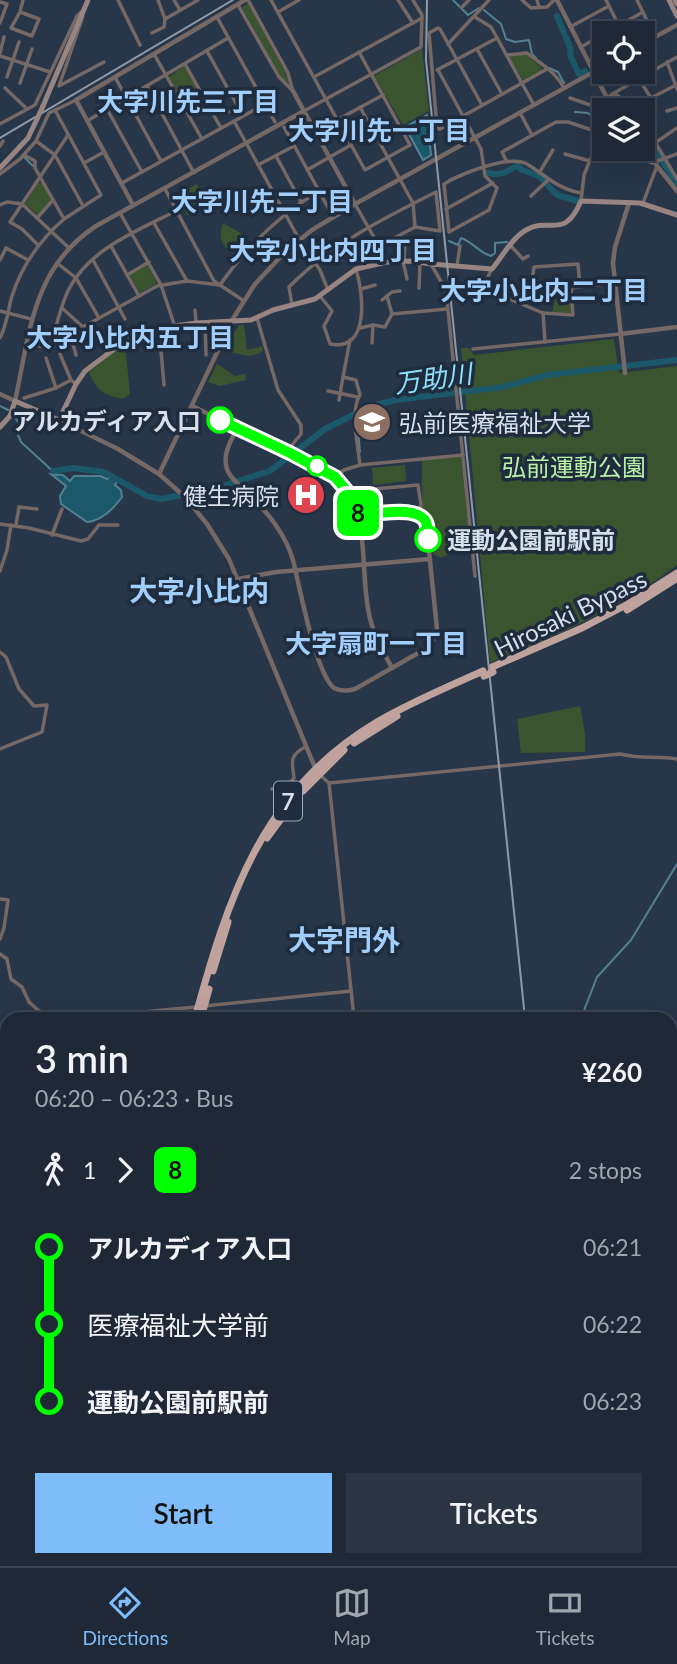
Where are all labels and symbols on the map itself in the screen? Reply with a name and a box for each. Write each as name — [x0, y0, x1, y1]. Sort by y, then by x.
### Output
district label: 大字川先三丁目 — [97, 85, 279, 117]
district label: 大字川先一丁目 — [288, 114, 470, 146]
district label: 大字川先二丁目 — [171, 185, 353, 217]
district label: 大字小比内四丁目 — [229, 234, 437, 266]
district label: 大字小比内二丁目 — [440, 274, 648, 306]
district label: 大字小比内五丁目 — [26, 321, 234, 353]
water label: 万助川 — [392, 356, 477, 399]
school or university icon: 弘前医療福祉大学 — [351, 401, 393, 443]
place label: アルカディア入口 — [12, 406, 201, 435]
marker: アルカディア入口 — [207, 407, 233, 433]
place label: 弘前医療福祉大学 — [399, 408, 591, 437]
park label: 弘前運動公園 — [502, 452, 646, 481]
unlabelled marker — [307, 456, 327, 476]
hospital icon: 健生病院 — [285, 474, 327, 516]
place label: 健生病院 — [183, 481, 279, 510]
line badge: 8 — [335, 490, 381, 536]
place label: 運動公園前駅前 — [447, 525, 615, 554]
marker: 運動公園前駅前 — [415, 526, 441, 552]
street label: Hirosaki Bypass — [489, 564, 651, 662]
district label: 大字小比内 — [129, 573, 269, 607]
district label: 大字扇町一丁目 — [285, 627, 467, 659]
road number: 7 — [274, 782, 302, 820]
district label: 大字門外 — [288, 922, 400, 956]

